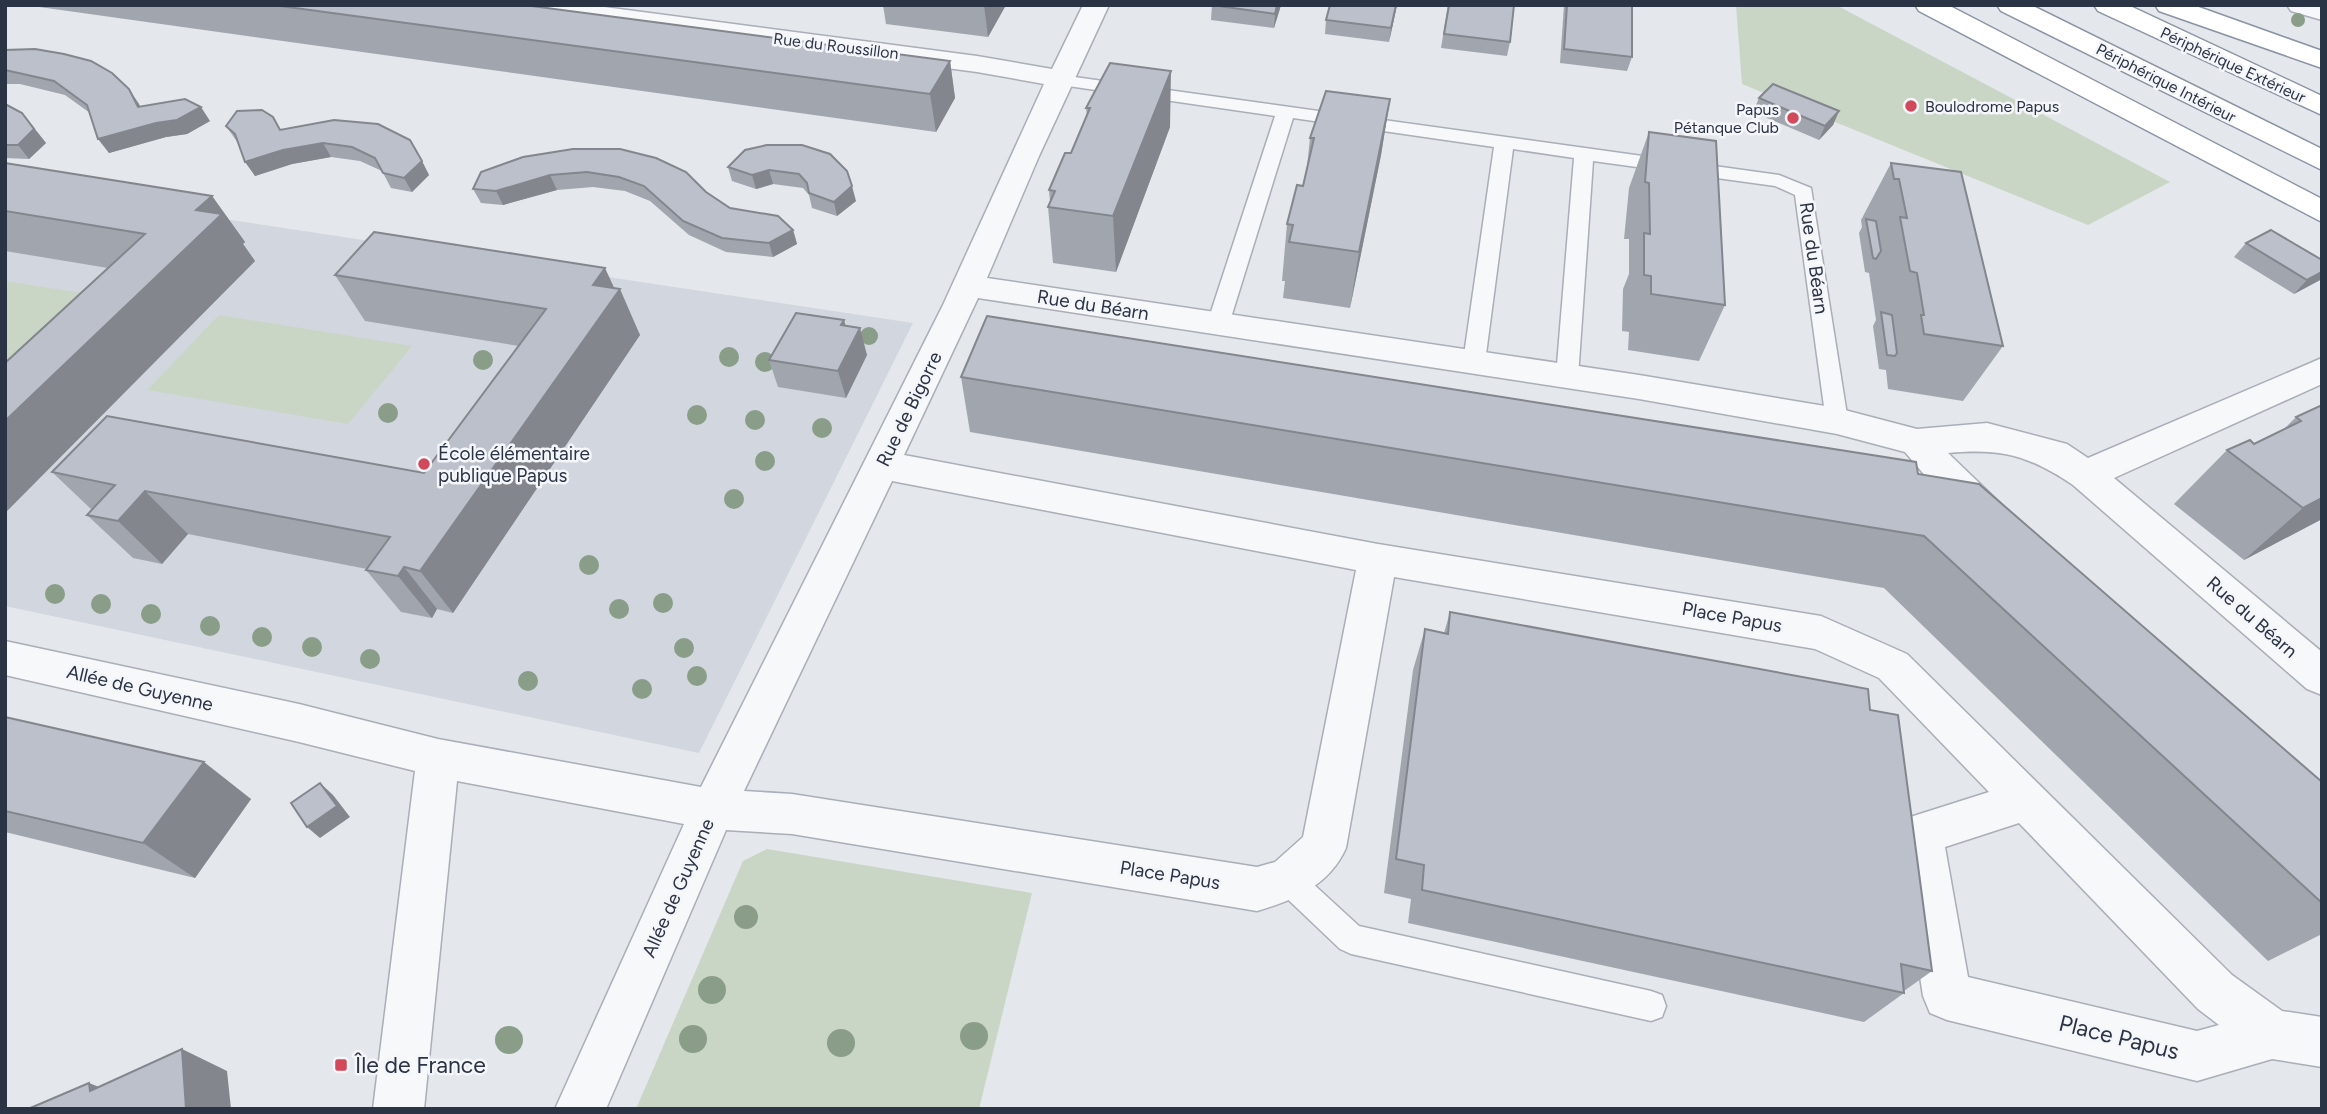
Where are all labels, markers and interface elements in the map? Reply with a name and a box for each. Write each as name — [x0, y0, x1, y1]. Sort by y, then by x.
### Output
street label: Périphérique Extérieur — [2157, 23, 2309, 107]
street label: Rue du Roussillon — [772, 29, 900, 63]
street label: Périphérique Intérieur — [2093, 40, 2240, 127]
place label: Boulodrome Papus — [1925, 97, 2059, 116]
marker: Boulodrome Papus — [1903, 98, 1919, 114]
place label: Papus Pétanque Club — [1674, 100, 1779, 137]
marker: Papus Pétanque Club — [1785, 110, 1801, 126]
street label: Rue du Béarn — [1795, 201, 1833, 315]
street label: Rue du Béarn — [1036, 285, 1150, 325]
street label: Rue de Bigorre — [871, 348, 947, 470]
place label: École élémentaire publique Papus — [438, 442, 590, 487]
marker: École élémentaire publique Papus — [416, 456, 432, 472]
street label: Rue du Béarn — [2202, 571, 2302, 663]
street label: Place Papus — [1680, 597, 1784, 637]
street label: Allée de Guyenne — [65, 660, 215, 716]
street label: Allée de Guyenne — [637, 815, 719, 961]
street label: Place Papus — [1118, 856, 1222, 894]
street label: Place Papus — [2056, 1009, 2182, 1065]
place label: Île de France — [354, 1051, 486, 1079]
marker: Île de France — [333, 1057, 349, 1073]

